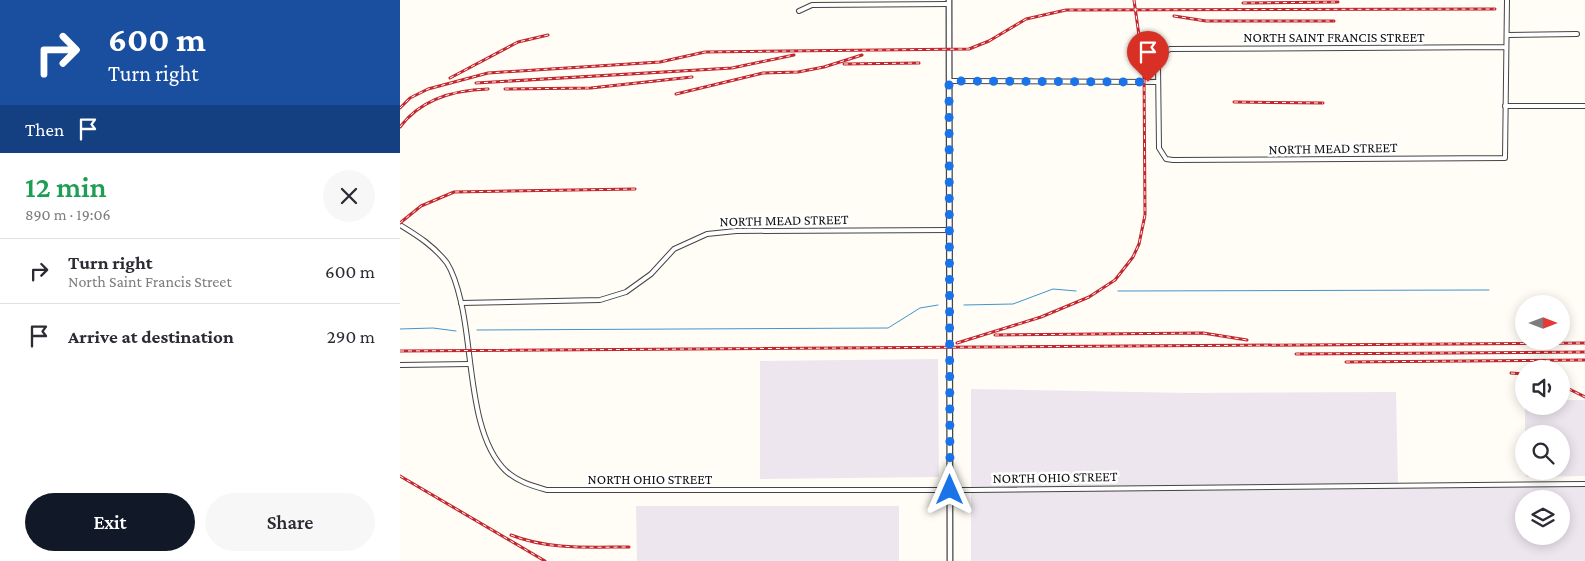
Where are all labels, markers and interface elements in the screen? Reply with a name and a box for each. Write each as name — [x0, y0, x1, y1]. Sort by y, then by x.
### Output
icon: right — [25, 20, 90, 85]
text: 600 m — [108, 20, 206, 59]
street label: NORTH SAINT FRANCIS STREET — [1243, 29, 1425, 45]
pin — [1127, 31, 1169, 82]
icon: arrive — [1134, 38, 1162, 66]
text: Turn right — [108, 61, 199, 86]
icon: arrive — [74, 115, 102, 143]
text: Then — [25, 119, 64, 140]
street label: NORTH MEAD STREET — [1268, 139, 1398, 157]
text: 12 min — [25, 170, 106, 203]
button: close — [323, 170, 375, 222]
text: 890 m · 19:06 — [25, 206, 111, 223]
street label: NORTH MEAD STREET — [719, 211, 849, 229]
text: Turn right — [68, 252, 153, 273]
icon: right — [25, 257, 53, 285]
text: 600 m — [325, 261, 375, 282]
text: North Saint Francis Street — [68, 273, 232, 290]
north arrow — [1515, 295, 1570, 350]
map controls — [1515, 295, 1570, 545]
icon: arrive — [25, 322, 53, 350]
text: Arrive at destination — [68, 326, 234, 347]
text: 290 m — [327, 326, 375, 347]
button: sound — [1515, 360, 1570, 415]
button: search — [1515, 425, 1570, 480]
position arrow — [923, 463, 975, 515]
street label: NORTH OHIO STREET — [992, 468, 1118, 486]
street label: NORTH OHIO STREET — [588, 471, 713, 487]
button: layers — [1515, 490, 1570, 545]
button: Exit — [25, 493, 195, 551]
button: Share — [205, 493, 375, 551]

